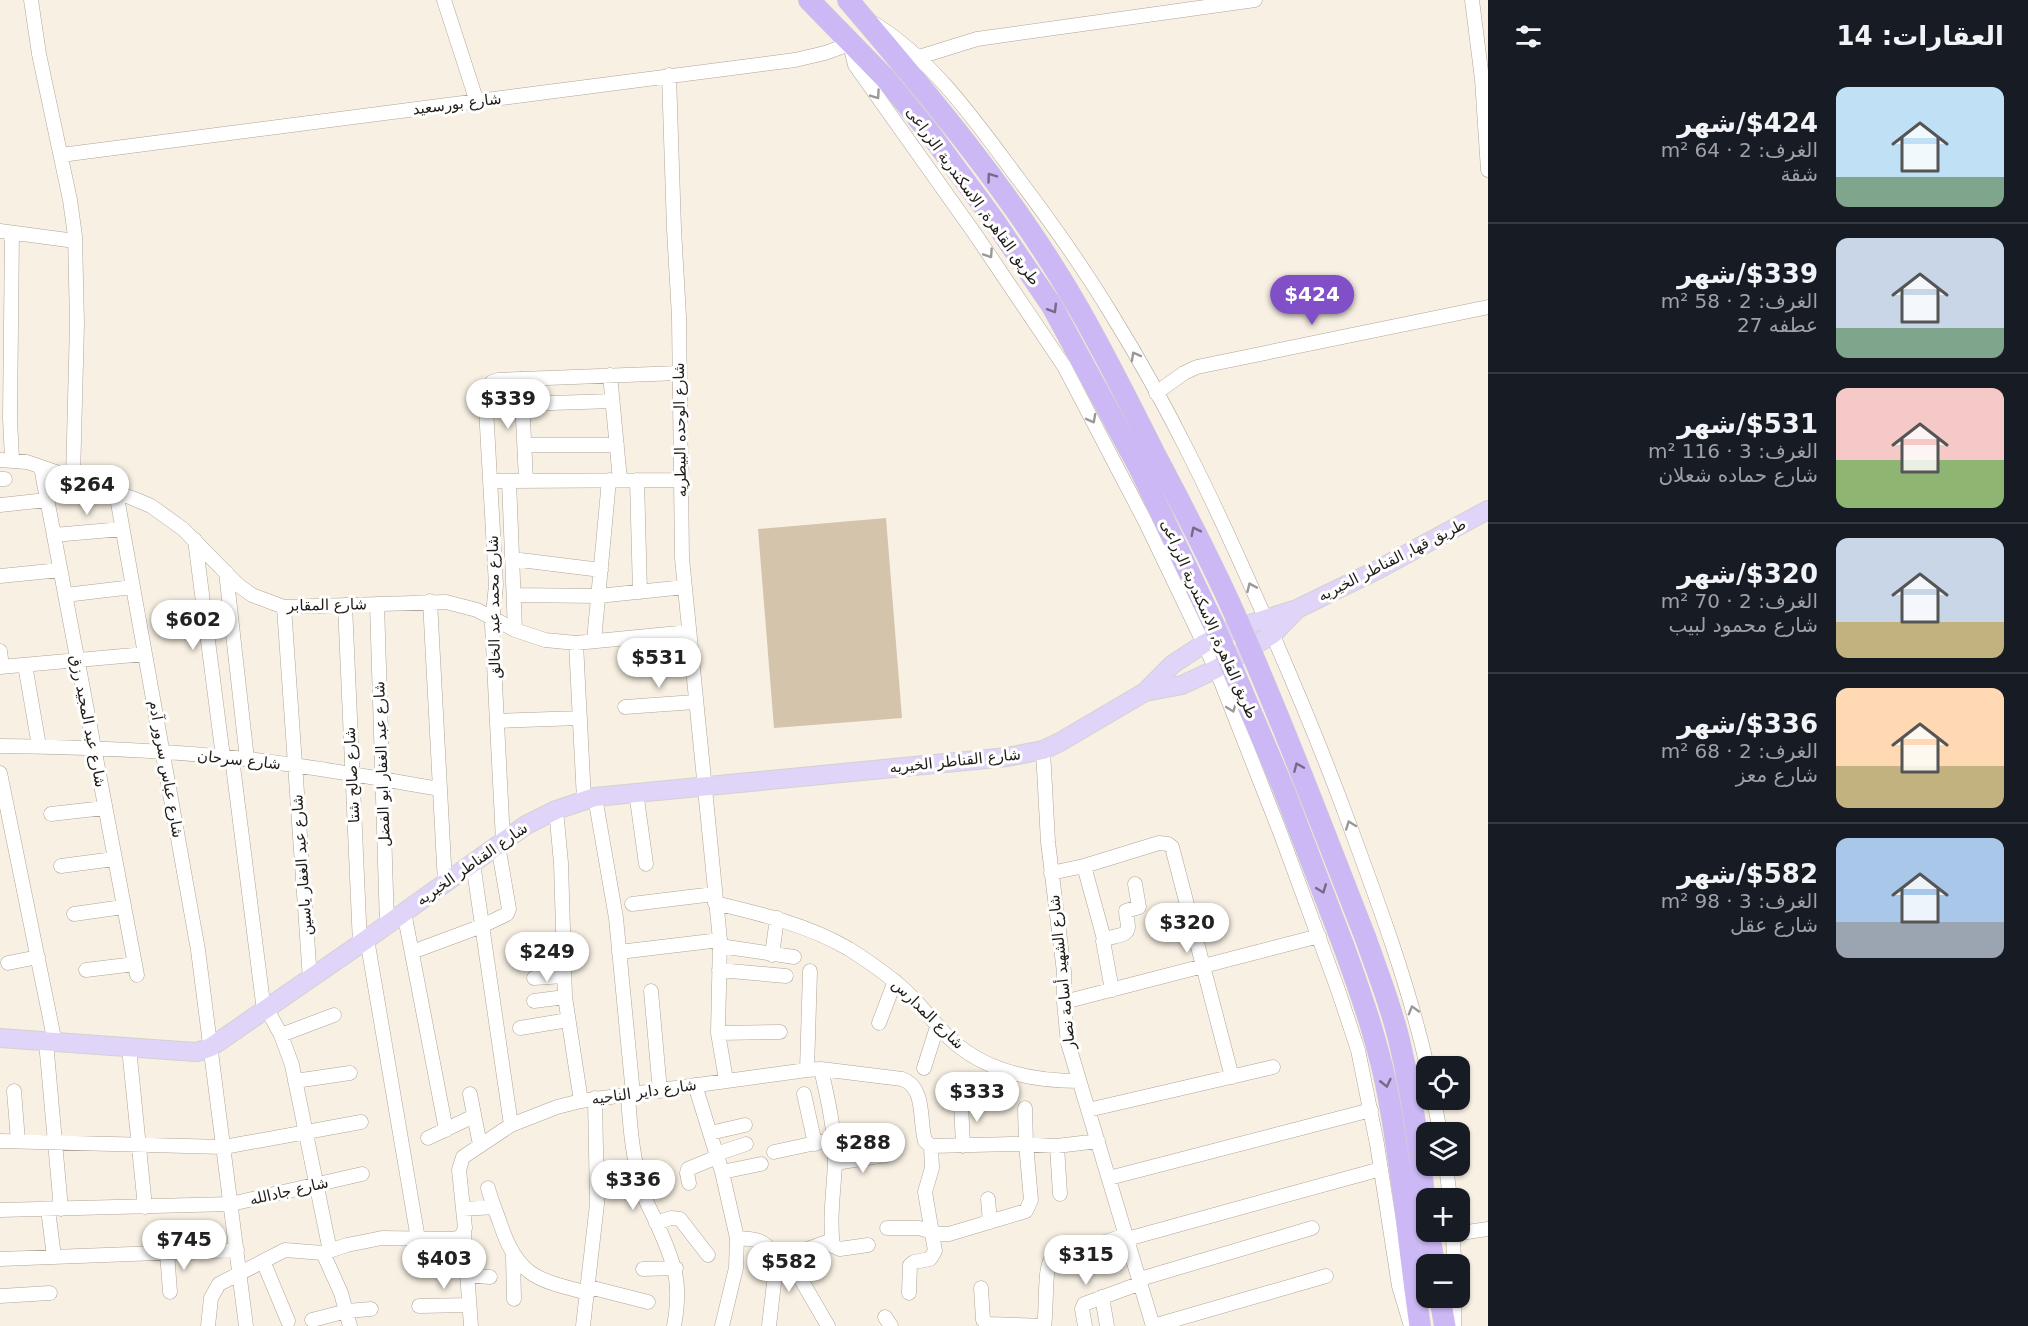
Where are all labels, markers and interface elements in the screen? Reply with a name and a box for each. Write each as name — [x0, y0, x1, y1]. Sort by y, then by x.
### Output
icon: filters — [1512, 20, 1545, 53]
text: العقارات: 14 — [1837, 21, 2004, 51]
one-way arrow — [869, 88, 880, 99]
street label: شارع بورسعيد — [411, 90, 503, 118]
street label: طريق القاهرة, الاسكندرية الزراعى — [902, 103, 1044, 289]
text: $424/شهر — [1677, 108, 1818, 138]
icon: home — [1884, 111, 1956, 183]
text: الغرف: 2 · 64 m² — [1661, 138, 1818, 162]
text: شقة — [1780, 162, 1818, 186]
one-way arrow — [987, 172, 998, 183]
one-way arrow — [982, 247, 993, 258]
text: $339/شهر — [1677, 259, 1818, 289]
icon: home — [1884, 262, 1956, 334]
pin: $424 — [1276, 275, 1348, 326]
text: $424 — [1284, 282, 1340, 306]
text: الغرف: 2 · 58 m² — [1661, 289, 1818, 313]
one-way arrow — [1046, 303, 1057, 313]
text: عطفه 27 — [1737, 313, 1818, 337]
one-way arrow — [1131, 352, 1143, 363]
street label: شارع الوحده البيطريه — [670, 362, 690, 498]
pin: $339 — [472, 379, 544, 430]
text: $339 — [480, 386, 536, 410]
text: $531/شهر — [1677, 409, 1818, 439]
icon: home — [1884, 412, 1956, 484]
one-way arrow — [1085, 413, 1096, 423]
text: الغرف: 3 · 116 m² — [1648, 439, 1818, 463]
text: شارع حماده شعلان — [1658, 463, 1818, 487]
pin: $264 — [51, 465, 123, 516]
text: $264 — [59, 472, 115, 496]
street label: طريق قها, القناطر الخيريه — [1315, 515, 1469, 605]
street label: طريق القاهرة, الاسكندرية الزراعى — [1157, 517, 1261, 721]
one-way arrow — [1191, 527, 1202, 538]
street label: شارع محمد عبد الخالق — [484, 535, 504, 679]
text: $320/شهر — [1677, 559, 1818, 589]
icon: home — [1884, 562, 1956, 634]
one-way arrow — [1247, 582, 1259, 593]
text: الغرف: 2 · 70 m² — [1661, 589, 1818, 613]
street label: شارع المقابر — [286, 595, 367, 615]
pin: $602 — [157, 600, 229, 651]
text: $602 — [165, 607, 221, 631]
text: شارع محمود لبيب — [1669, 613, 1818, 637]
pin: $531 — [623, 638, 695, 689]
text: $531 — [631, 645, 687, 669]
street label: شارع عبد المجيد رزق — [66, 653, 110, 789]
street label: شارع عبد الغفار ابو الفضل — [370, 681, 394, 847]
street label: شارع عباس سرور آدم — [145, 699, 187, 839]
one-way arrow — [1224, 702, 1237, 713]
text: $336/شهر — [1677, 709, 1818, 739]
icon: home — [1884, 712, 1956, 784]
street label: شارع صالح شتا — [340, 727, 364, 823]
text: الغرف: 2 · 68 m² — [1661, 739, 1818, 763]
street label: شارع القناطر الخيريه — [888, 745, 1022, 777]
street label: شارع سرحان — [196, 747, 282, 773]
one-way arrow — [1293, 763, 1305, 774]
text: شارع معز — [1736, 763, 1818, 787]
street label: شارع عبد الغفار ياسين — [288, 794, 316, 936]
street label: شارع القناطر الخيريه — [413, 819, 531, 909]
one-way arrow — [1344, 820, 1357, 831]
text: $582/شهر — [1677, 859, 1818, 889]
icon: home — [1884, 862, 1956, 934]
one-way arrow — [1314, 883, 1327, 894]
text: الغرف: 3 · 98 m² — [1661, 889, 1818, 913]
street label: شارع الشهيد أسامة نصار — [1044, 894, 1079, 1051]
pin: $320 — [1151, 903, 1223, 954]
text: $320 — [1159, 910, 1215, 934]
text: شارع عقل — [1730, 913, 1818, 937]
pin: $249 — [511, 932, 583, 983]
text: $249 — [519, 939, 575, 963]
street label: شارع المدارس — [888, 975, 968, 1053]
one-way arrow — [1408, 1005, 1420, 1016]
map controls — [1416, 1056, 1470, 1308]
button: locate — [1416, 1056, 1470, 1110]
pin: $333 — [941, 1072, 1013, 1123]
street label: شارع داير الناحيه — [590, 1076, 698, 1108]
one-way arrow — [1378, 1078, 1391, 1088]
text: $333 — [949, 1079, 1005, 1103]
button: layers — [1416, 1122, 1470, 1176]
pin: $288 — [827, 1123, 899, 1174]
text: $288 — [835, 1130, 891, 1154]
pin: $336 — [597, 1160, 669, 1211]
text: $336 — [605, 1167, 661, 1191]
street label: شارع جادالله — [248, 1173, 330, 1209]
button: + — [1416, 1188, 1470, 1242]
pin: $745 — [148, 1220, 220, 1271]
text: $745 — [156, 1227, 212, 1251]
pin: $315 — [1050, 1235, 1122, 1286]
pin: $403 — [408, 1239, 480, 1290]
pin: $582 — [753, 1242, 825, 1293]
text: $315 — [1058, 1242, 1114, 1266]
text: $403 — [416, 1246, 472, 1270]
text: $582 — [761, 1249, 817, 1273]
button: − — [1416, 1254, 1470, 1308]

